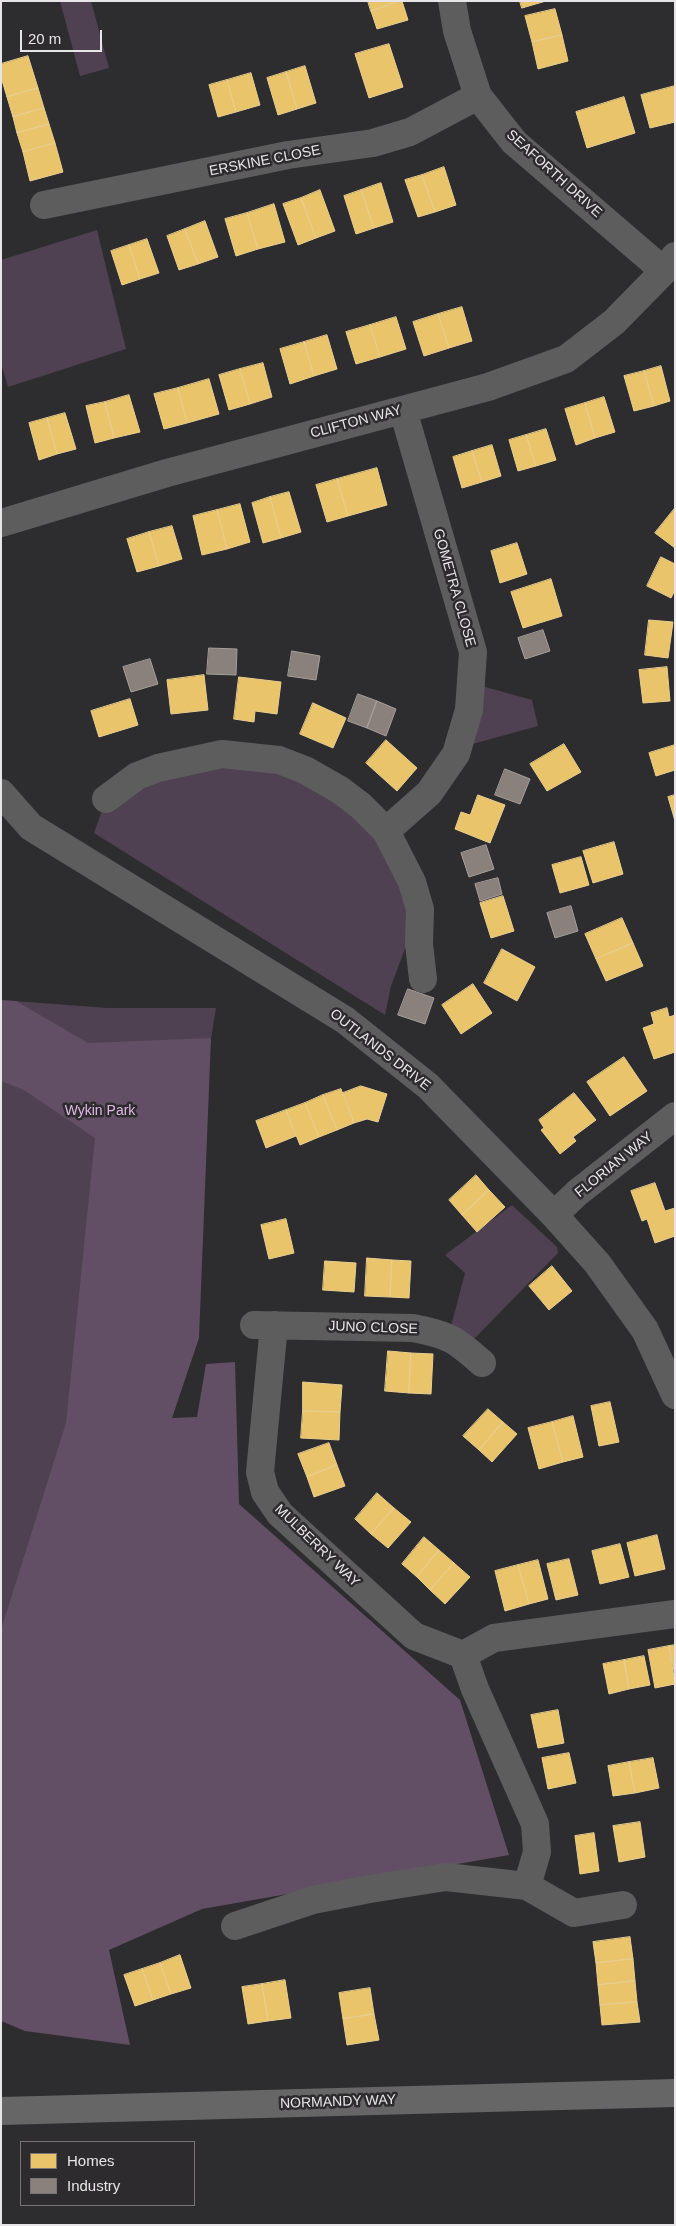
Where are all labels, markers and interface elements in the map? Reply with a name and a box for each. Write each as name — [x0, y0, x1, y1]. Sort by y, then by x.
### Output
scale bar — [22, 20, 105, 52]
text: 20 m — [28, 30, 61, 47]
street label: SEAFORTH DRIVE — [503, 127, 605, 221]
street label: ERSKINE CLOSE — [208, 142, 322, 180]
street label: CLIFTON WAY — [308, 402, 404, 442]
street label: GOMETRA CLOSE — [429, 527, 479, 649]
street label: OUTLANDS DRIVE — [326, 1006, 434, 1094]
park label: Wykin Park — [65, 1103, 135, 1119]
street label: FLORIAN WAY — [572, 1129, 656, 1201]
street label: JUNO CLOSE — [328, 1318, 418, 1338]
street label: MULBERRY WAY — [271, 1501, 363, 1591]
street label: NORMANDY WAY — [280, 2092, 396, 2112]
legend — [20, 2141, 195, 2206]
text: Homes — [67, 2152, 115, 2169]
text: Industry — [67, 2177, 120, 2194]

